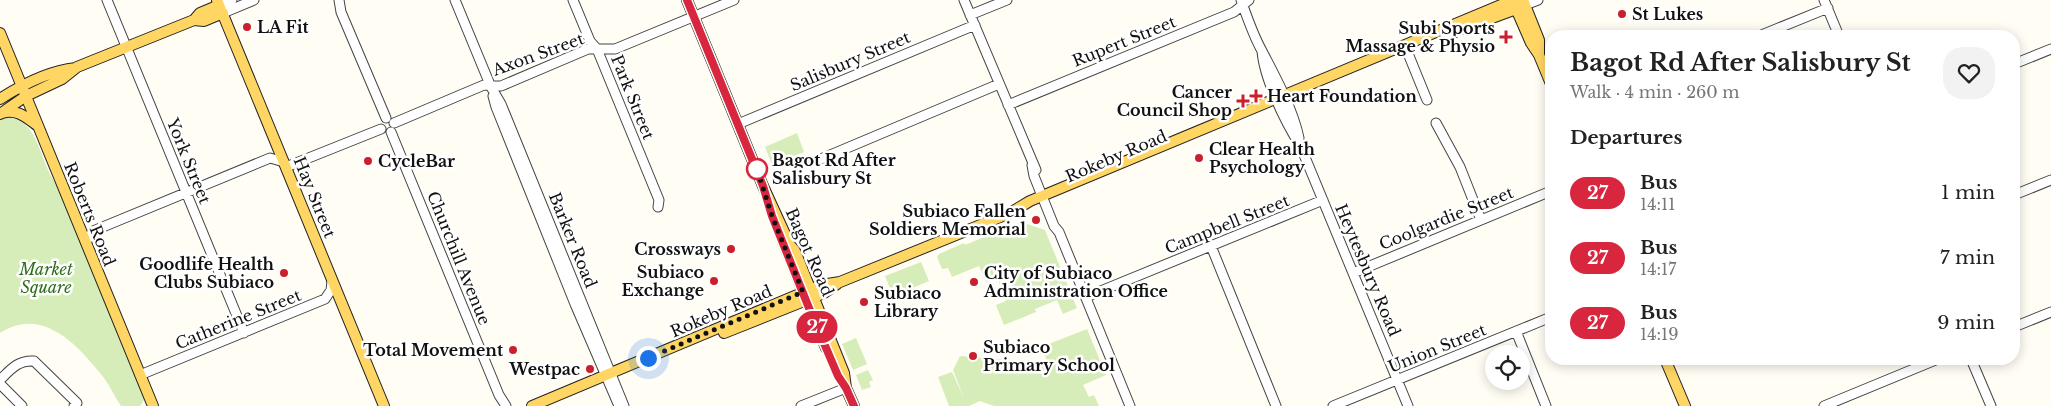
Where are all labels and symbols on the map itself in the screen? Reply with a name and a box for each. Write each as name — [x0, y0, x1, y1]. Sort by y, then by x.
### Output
place label: St Lukes — [1632, 4, 1703, 24]
marker: St Lukes — [1616, 8, 1628, 20]
street label: Rupert Street — [1069, 11, 1179, 71]
place label: LA Fit — [257, 17, 309, 37]
place label: Subi Sports Massage & Physio — [1345, 18, 1495, 56]
marker: LA Fit — [241, 21, 253, 33]
street label: Salisbury Street — [787, 27, 913, 95]
street label: Axon Street — [489, 28, 587, 80]
marker: Subi Sports Massage & Physio — [1499, 30, 1513, 44]
street label: Park Street — [607, 52, 659, 142]
place label: Cancer Council Shop — [1117, 82, 1232, 120]
place label: Heart Foundation — [1267, 86, 1417, 106]
marker: Heart Foundation — [1249, 89, 1263, 103]
marker: Cancer Council Shop — [1236, 94, 1250, 108]
street label: York Street — [162, 114, 215, 207]
street label: Rokeby Road — [1062, 126, 1170, 186]
place label: Clear Health Psychology — [1209, 139, 1315, 177]
place label: Bagot Rd After Salisbury St — [772, 150, 896, 188]
place label: CycleBar — [378, 151, 455, 171]
marker: Clear Health Psychology — [1193, 152, 1205, 164]
street label: Hay Street — [290, 153, 340, 241]
marker: CycleBar — [362, 155, 374, 167]
marker: Bagot Rd After Salisbury St — [746, 158, 768, 180]
street label: Roberts Road — [60, 159, 120, 269]
street label: Coolgardie Street — [1376, 182, 1516, 254]
street label: Churchill Avenue — [423, 188, 495, 328]
street label: Barker Road — [545, 189, 601, 291]
street label: Campbell Street — [1162, 190, 1292, 258]
place label: Subiaco Fallen Soldiers Memorial — [869, 201, 1026, 239]
street label: Heytesbury Road — [1331, 201, 1405, 339]
street label: Bagot Road — [782, 205, 838, 299]
marker: Subiaco Fallen Soldiers Memorial — [1030, 214, 1042, 226]
place label: Crossways — [634, 239, 721, 259]
marker: Crossways — [725, 243, 737, 255]
place label: Goodlife Health Clubs Subiaco — [139, 254, 275, 292]
park label: Market Square — [18, 259, 73, 297]
place label: Subiaco Exchange — [621, 262, 704, 300]
place label: City of Subiaco Administration Office — [983, 263, 1168, 301]
marker: Goodlife Health Clubs Subiaco — [278, 267, 290, 279]
marker: Subiaco Exchange — [708, 275, 720, 287]
marker: City of Subiaco Administration Office — [968, 276, 980, 288]
street label: Rokeby Road — [667, 281, 775, 341]
place label: Subiaco Library — [874, 283, 941, 321]
street label: Catherine Street — [172, 285, 304, 353]
marker: Subiaco Library — [858, 296, 870, 308]
line badge: 27 — [794, 311, 840, 343]
street label: Union Street — [1385, 319, 1489, 377]
place label: Subiaco Primary School — [983, 337, 1115, 375]
place label: Total Movement — [363, 340, 504, 360]
marker: Total Movement — [507, 344, 519, 356]
your location — [636, 346, 661, 371]
marker: Subiaco Primary School — [967, 350, 979, 362]
place label: Westpac — [508, 359, 580, 379]
marker: Westpac — [584, 363, 596, 375]

